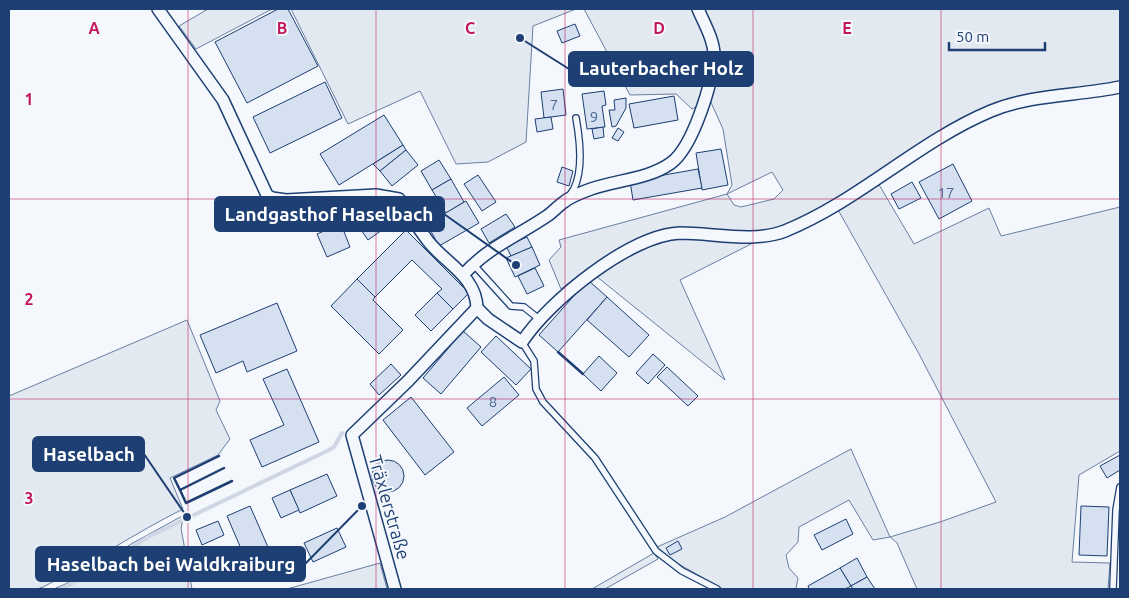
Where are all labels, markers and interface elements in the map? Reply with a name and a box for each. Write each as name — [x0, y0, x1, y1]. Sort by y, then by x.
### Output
text: A — [88, 19, 100, 37]
text: B — [277, 19, 287, 37]
text: C — [465, 19, 475, 37]
text: D — [653, 19, 665, 37]
text: E — [842, 19, 852, 37]
scale bar — [949, 20, 1045, 52]
text: 50 m — [956, 28, 989, 45]
callout: Lauterbacher Holz — [569, 52, 753, 86]
text: Lauterbacher Holz — [579, 57, 743, 79]
text: 1 — [24, 90, 34, 108]
house number: 7 — [550, 96, 558, 113]
house number: 9 — [590, 108, 598, 125]
house number: 17 — [938, 184, 954, 201]
callout: Landgasthof Haselbach — [215, 197, 444, 231]
text: Landgasthof Haselbach — [225, 203, 433, 225]
text: 2 — [24, 290, 34, 308]
house number: 8 — [489, 393, 497, 410]
callout: Haselbach — [33, 437, 144, 471]
text: Haselbach — [43, 443, 135, 465]
street label: Träxlerstraße — [366, 452, 414, 562]
text: 3 — [24, 489, 34, 507]
callout: Haselbach bei Waldkraiburg — [36, 547, 305, 581]
text: Haselbach bei Waldkraiburg — [47, 553, 295, 575]

